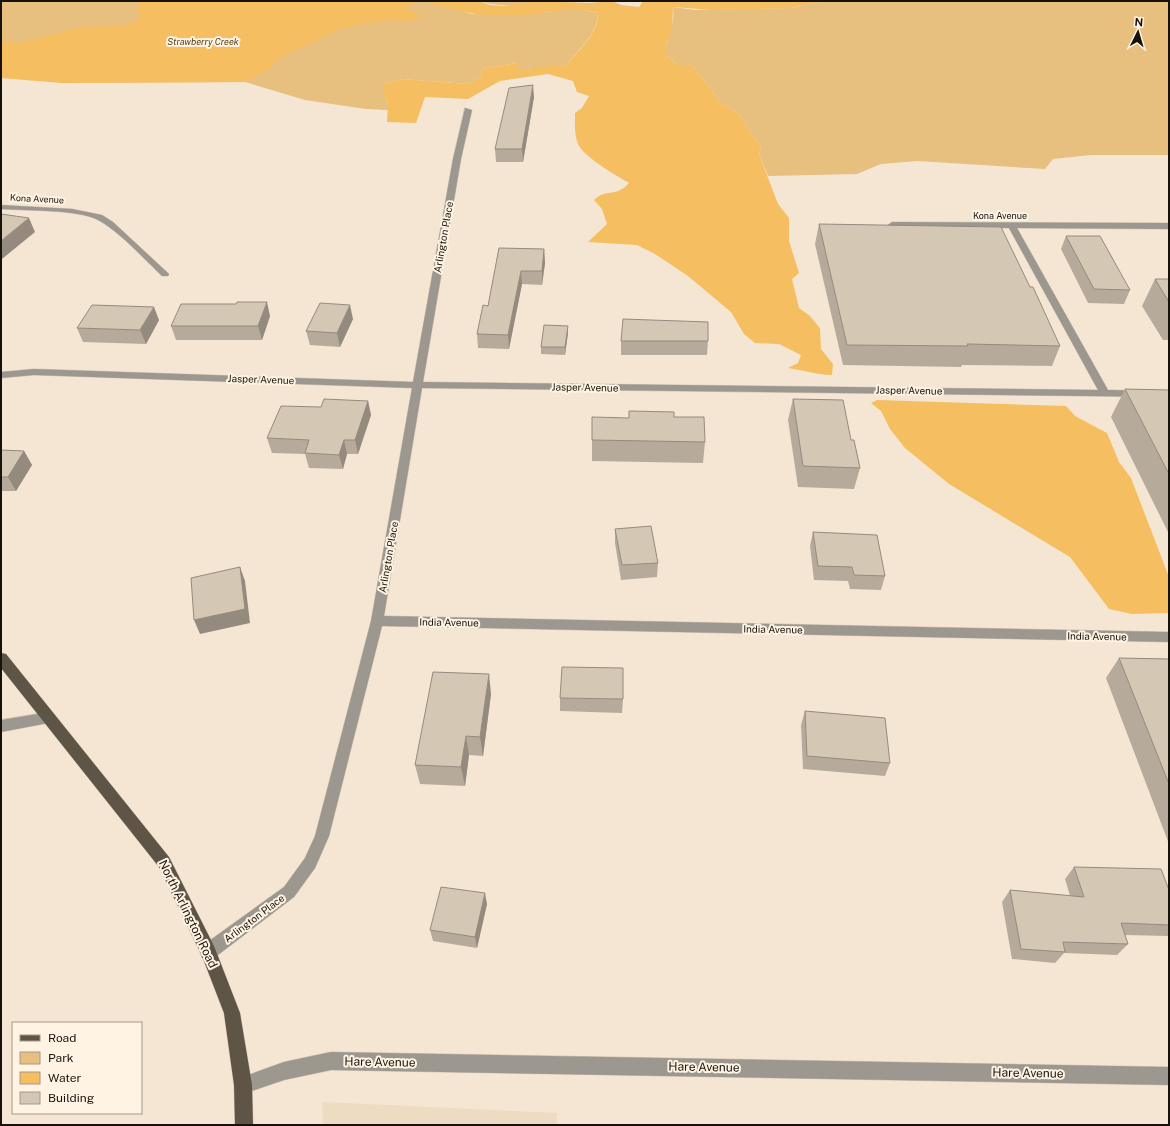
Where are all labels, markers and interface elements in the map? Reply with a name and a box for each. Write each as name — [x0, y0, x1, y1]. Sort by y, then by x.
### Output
north arrow — [1118, 12, 1158, 52]
text: N — [1134, 16, 1144, 28]
water label: Strawberry Creek — [167, 36, 239, 47]
street label: Kona Avenue — [10, 192, 64, 205]
street label: Arlington Place — [431, 200, 455, 274]
street label: Kona Avenue — [973, 210, 1027, 221]
street label: Jasper Avenue — [227, 372, 295, 386]
street label: Jasper Avenue — [552, 380, 619, 394]
street label: Jasper Avenue — [876, 383, 943, 397]
street label: Arlington Place — [376, 520, 400, 594]
street label: India Avenue — [419, 615, 479, 629]
street label: India Avenue — [743, 622, 803, 636]
street label: India Avenue — [1067, 629, 1127, 643]
street label: North Arlington Road — [156, 858, 220, 970]
street label: Arlington Place — [222, 891, 287, 944]
legend — [12, 1022, 142, 1114]
text: Road — [48, 1031, 76, 1045]
text: Park — [48, 1051, 74, 1065]
street label: Hare Avenue — [344, 1054, 416, 1070]
street label: Hare Avenue — [668, 1059, 740, 1075]
street label: Hare Avenue — [992, 1065, 1064, 1081]
text: Water — [48, 1071, 82, 1085]
text: Building — [48, 1091, 94, 1105]

